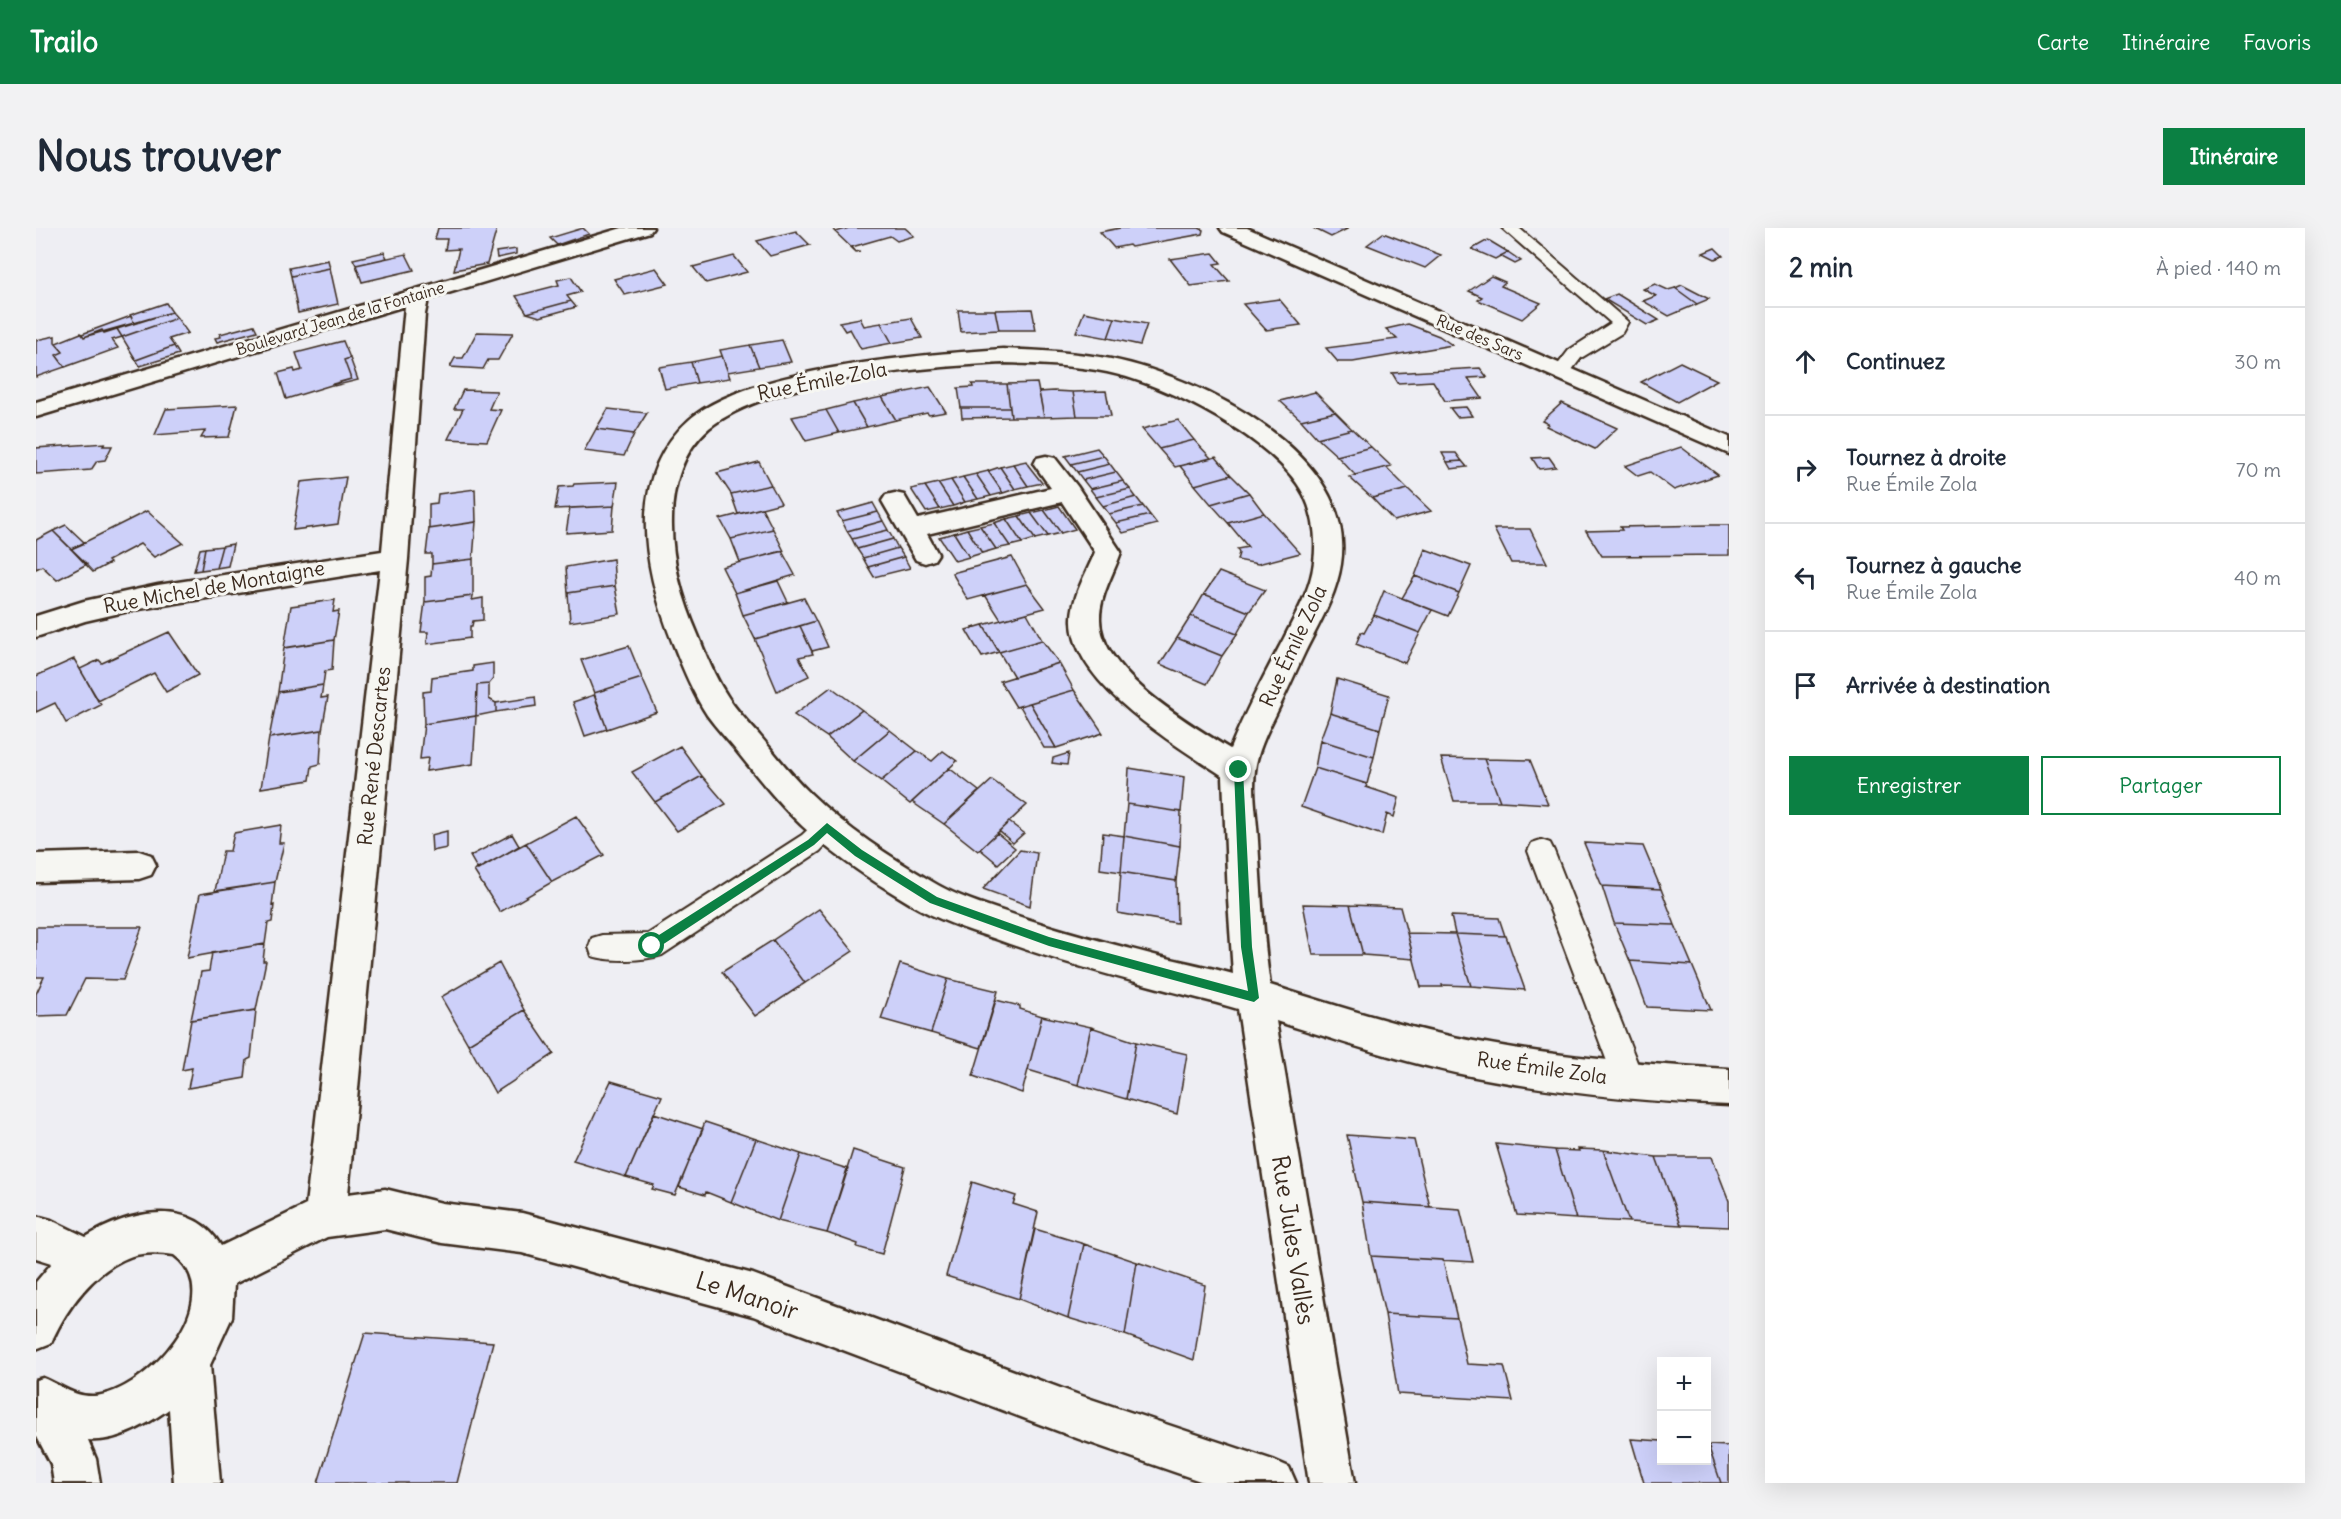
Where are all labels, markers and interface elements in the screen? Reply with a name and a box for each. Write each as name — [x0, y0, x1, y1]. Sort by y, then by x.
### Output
text: Trailo — [30, 24, 98, 60]
text: Carte — [2037, 29, 2089, 56]
text: Itinéraire — [2122, 29, 2210, 56]
text: Favoris — [2243, 29, 2311, 56]
button: Itinéraire — [2163, 128, 2305, 185]
text: Nous trouver — [36, 130, 281, 182]
text: 2 min — [1789, 251, 1853, 284]
text: À pied · 140 m — [2156, 255, 2281, 280]
street label: Boulevard Jean de la Fontaine — [233, 277, 447, 359]
street label: Rue des Sars — [1433, 310, 1527, 364]
icon: ahead — [1789, 345, 1822, 378]
text: Continuez — [1846, 347, 1945, 375]
text: 30 m — [2234, 349, 2281, 374]
street label: Rue Émile Zola — [755, 356, 889, 405]
text: Tournez à droite — [1846, 443, 2006, 471]
icon: right — [1789, 453, 1822, 486]
text: 70 m — [2236, 457, 2281, 482]
text: Rue Émile Zola — [1846, 471, 1977, 496]
text: Tournez à gauche — [1846, 551, 2022, 579]
street label: Rue Michel de Montaigne — [101, 555, 326, 618]
icon: left — [1789, 561, 1822, 594]
text: 40 m — [2234, 565, 2281, 590]
text: Rue Émile Zola — [1846, 579, 1977, 604]
street label: Rue Émile Zola — [1253, 581, 1332, 711]
street label: Rue René Descartes — [352, 665, 395, 847]
icon: arrive — [1789, 669, 1822, 702]
text: Arrivée à destination — [1846, 671, 2050, 699]
route end — [1225, 756, 1251, 782]
button: Enregistrer — [1789, 756, 2029, 815]
button: Partager — [2041, 756, 2281, 815]
route start — [638, 932, 664, 958]
street label: Rue Émile Zola — [1475, 1046, 1609, 1089]
street label: Rue Jules Vallès — [1266, 1153, 1322, 1327]
street label: Le Manoir — [692, 1264, 803, 1326]
map controls — [1657, 1357, 1711, 1465]
button: + — [1657, 1357, 1711, 1411]
button: − — [1657, 1411, 1711, 1465]

